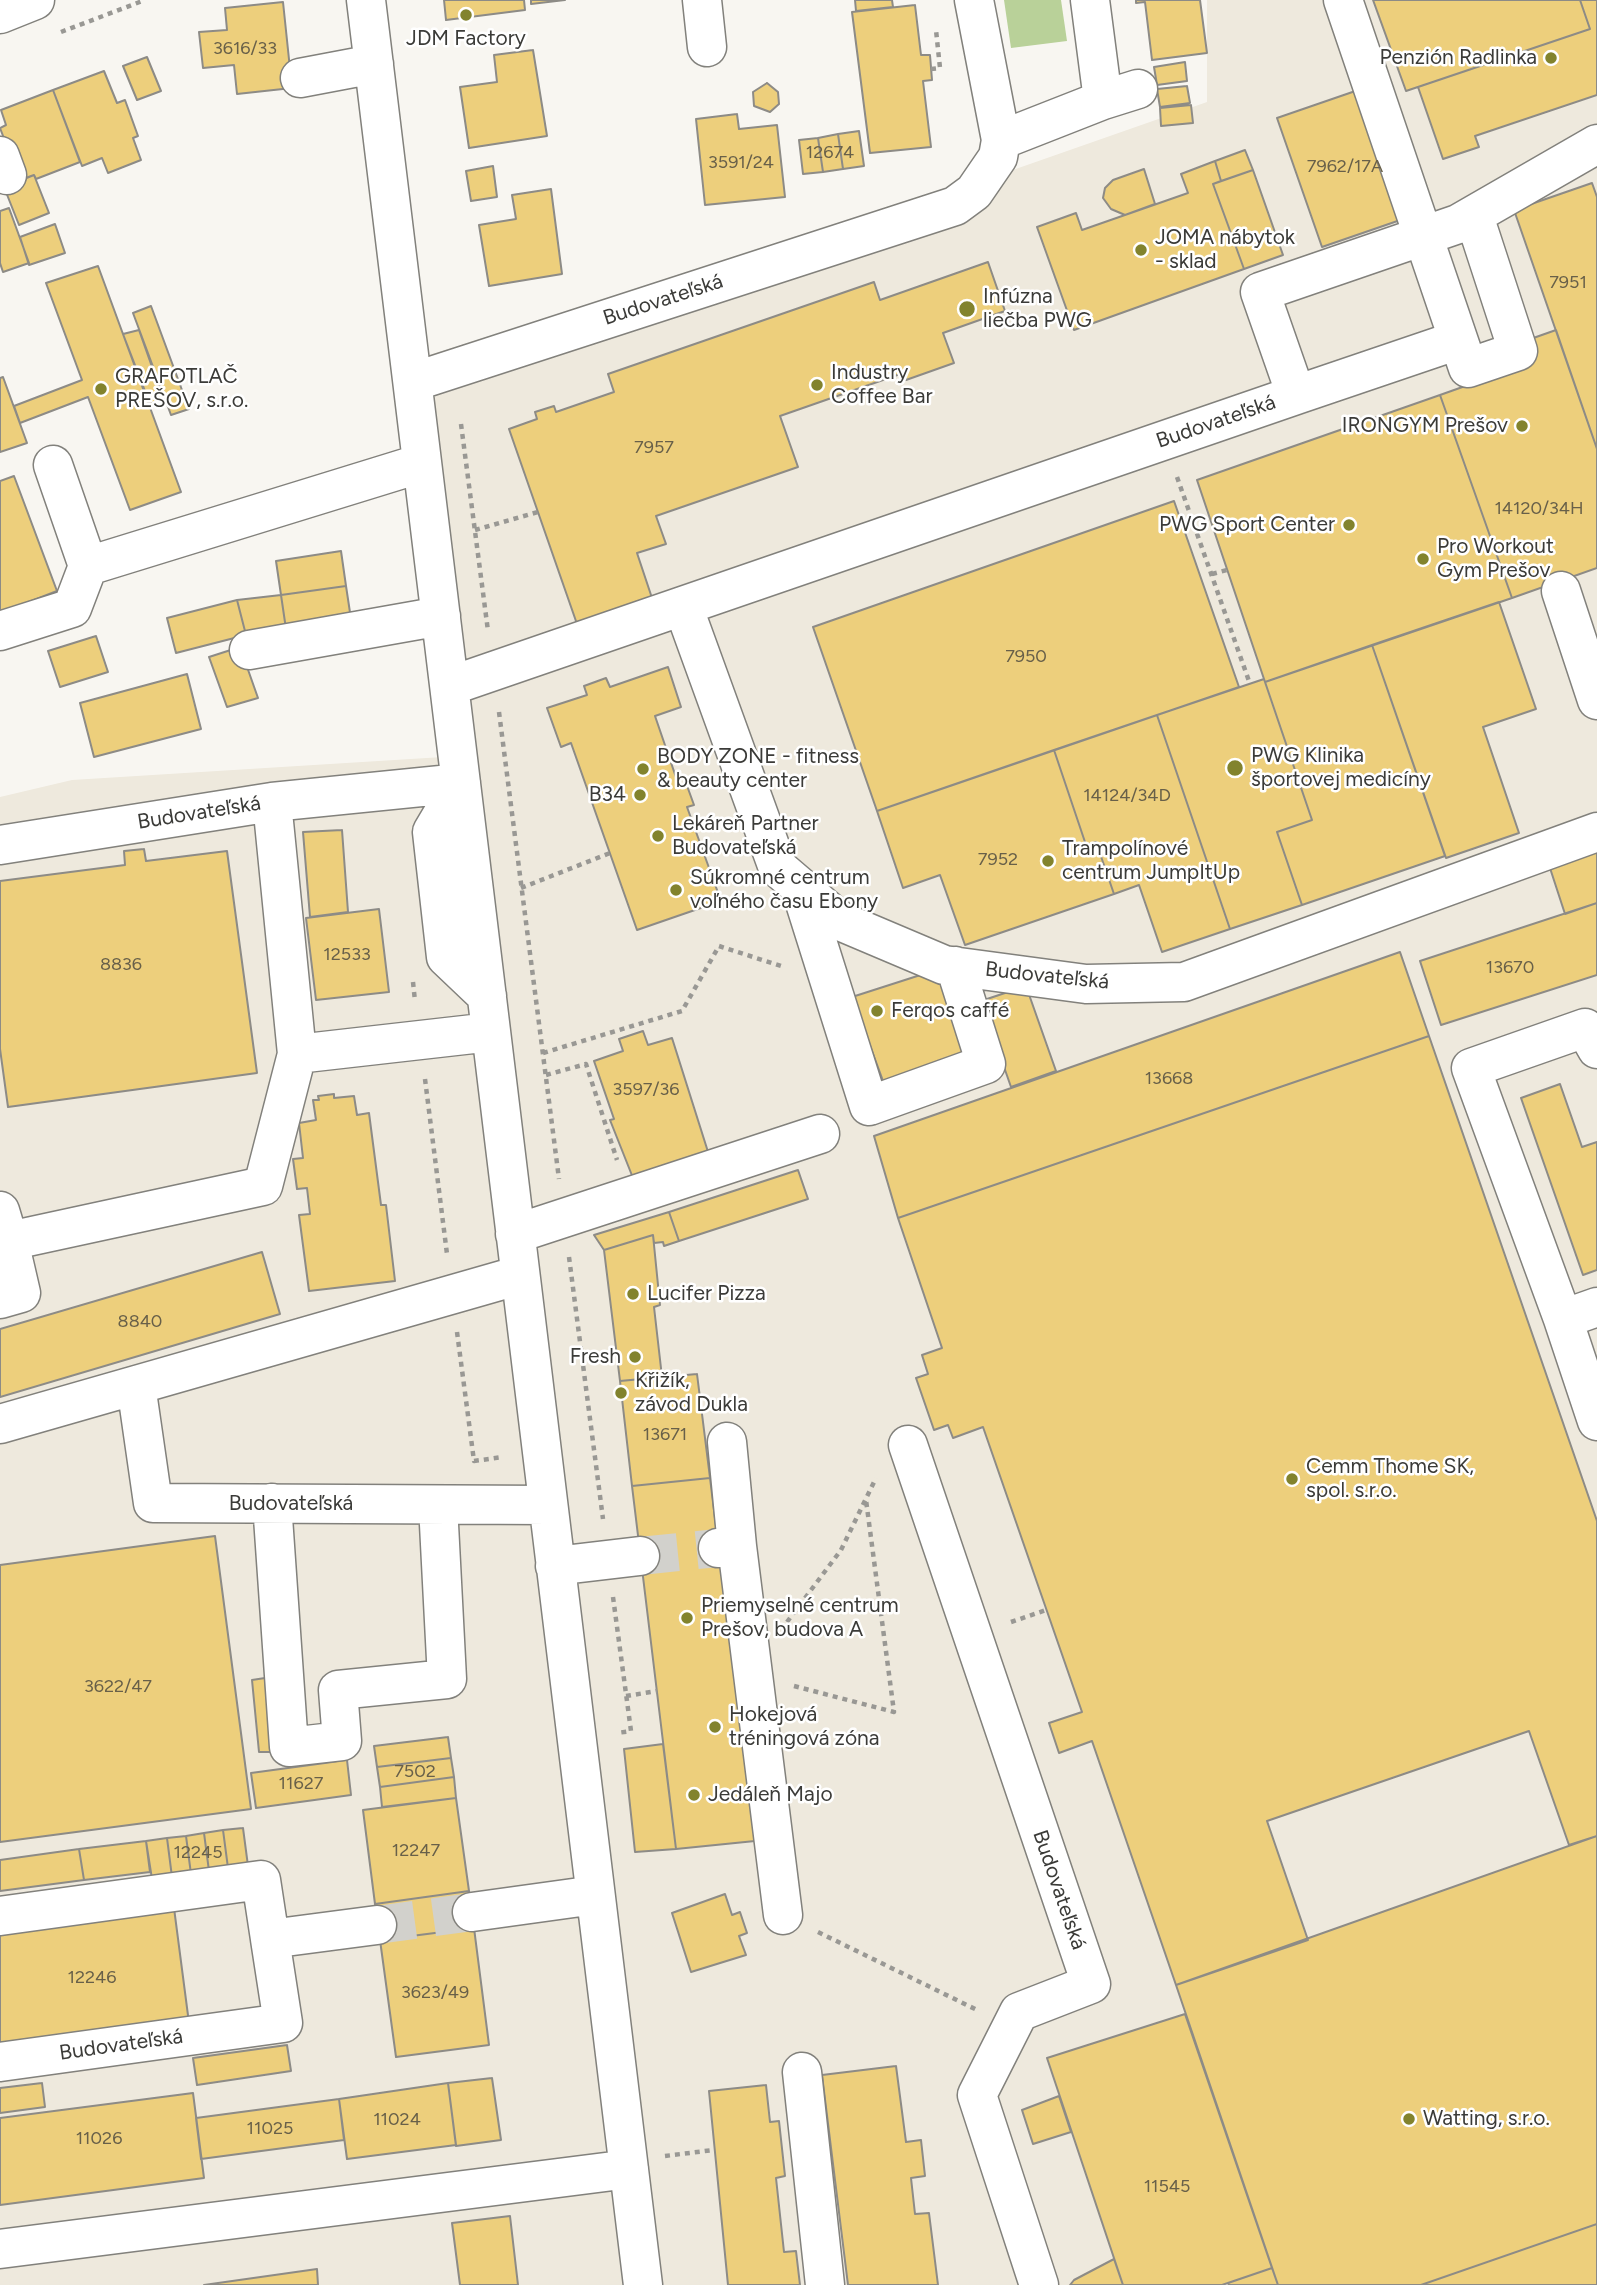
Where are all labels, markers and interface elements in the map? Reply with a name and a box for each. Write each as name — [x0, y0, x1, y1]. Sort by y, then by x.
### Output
marker: JDM Factory — [458, 7, 474, 23]
place label: JDM Factory — [406, 26, 526, 52]
house number: 3616/33 — [213, 38, 277, 60]
place label: Penzión Radlinka — [1380, 45, 1537, 71]
marker: Penzión Radlinka — [1543, 50, 1559, 66]
house number: 12674 — [806, 142, 854, 164]
house number: 3591/24 — [708, 152, 774, 174]
house number: 7962/17A — [1307, 156, 1383, 178]
place label: JOMA nábytok - sklad — [1155, 225, 1295, 275]
marker: JOMA nábytok - sklad — [1133, 242, 1149, 258]
street label: Budovateľská — [600, 269, 726, 331]
house number: 7951 — [1549, 272, 1587, 294]
place label: Infúzna liečba PWG — [983, 284, 1092, 334]
marker: Infúzna liečba PWG — [957, 299, 977, 319]
place label: Industry Coffee Bar — [831, 360, 933, 410]
place label: GRAFOTLAČ PREŠOV, s.r.o. — [115, 364, 248, 414]
marker: Industry Coffee Bar — [809, 377, 825, 393]
marker: GRAFOTLAČ PREŠOV, s.r.o. — [93, 381, 109, 397]
street label: Budovateľská — [1153, 390, 1279, 454]
place label: IRONGYM Prešov — [1342, 413, 1508, 439]
marker: IRONGYM Prešov — [1514, 418, 1530, 434]
house number: 7957 — [634, 437, 674, 459]
house number: 14120/34H — [1494, 498, 1584, 520]
place label: PWG Sport Center — [1159, 512, 1335, 538]
marker: PWG Sport Center — [1341, 517, 1357, 533]
place label: Pro Workout Gym Prešov — [1437, 534, 1554, 584]
marker: Pro Workout Gym Prešov — [1415, 551, 1431, 567]
house number: 7950 — [1005, 646, 1047, 668]
place label: PWG Klinika športovej medicíny — [1251, 743, 1431, 793]
place label: BODY ZONE - fitness & beauty center — [657, 744, 859, 794]
marker: PWG Klinika športovej medicíny — [1225, 758, 1245, 778]
marker: BODY ZONE - fitness & beauty center — [635, 761, 651, 777]
place label: B34 — [589, 782, 626, 808]
house number: 14124/34D — [1083, 785, 1171, 807]
marker: B34 — [632, 787, 648, 803]
street label: Budovateľská — [136, 791, 262, 835]
place label: Lekáreň Partner Budovateľská — [672, 811, 818, 861]
marker: Lekáreň Partner Budovateľská — [650, 828, 666, 844]
place label: Trampolínové centrum JumpItUp — [1062, 836, 1240, 886]
house number: 7952 — [978, 849, 1018, 871]
marker: Trampolínové centrum JumpItUp — [1040, 853, 1056, 869]
place label: Súkromné centrum voľného času Ebony — [690, 865, 878, 915]
marker: Súkromné centrum voľného času Ebony — [668, 882, 684, 898]
house number: 12533 — [323, 944, 371, 966]
house number: 8836 — [100, 954, 142, 976]
street label: Budovateľská — [984, 957, 1110, 995]
house number: 13670 — [1486, 957, 1534, 979]
place label: Ferqos caffé — [891, 998, 1009, 1024]
marker: Ferqos caffé — [869, 1003, 885, 1019]
house number: 13668 — [1145, 1068, 1193, 1090]
house number: 3597/36 — [613, 1079, 679, 1101]
place label: Lucifer Pizza — [647, 1281, 766, 1307]
marker: Lucifer Pizza — [625, 1286, 641, 1302]
house number: 8840 — [118, 1311, 162, 1333]
place label: Fresh — [570, 1344, 621, 1370]
marker: Fresh — [627, 1349, 643, 1365]
place label: Křižík, závod Dukla — [635, 1368, 748, 1418]
marker: Křižík, závod Dukla — [613, 1385, 629, 1401]
house number: 13671 — [643, 1424, 687, 1446]
place label: Cemm Thome SK, spol. s.r.o. — [1306, 1454, 1474, 1504]
marker: Cemm Thome SK, spol. s.r.o. — [1284, 1471, 1300, 1487]
street label: Budovateľská — [229, 1491, 353, 1517]
place label: Priemyselné centrum Prešov, budova A — [701, 1593, 899, 1643]
marker: Priemyselné centrum Prešov, budova A — [679, 1610, 695, 1626]
house number: 3622/47 — [84, 1676, 152, 1698]
place label: Hokejová tréningová zóna — [729, 1702, 880, 1752]
marker: Hokejová tréningová zóna — [707, 1719, 723, 1735]
house number: 7502 — [394, 1761, 436, 1783]
house number: 11627 — [279, 1773, 323, 1795]
place label: Jedáleň Majo — [708, 1782, 833, 1808]
marker: Jedáleň Majo — [686, 1787, 702, 1803]
street label: Budovateľská — [1027, 1827, 1091, 1953]
house number: 12247 — [392, 1840, 440, 1862]
house number: 12245 — [173, 1842, 223, 1864]
house number: 12246 — [68, 1967, 116, 1989]
house number: 3623/49 — [401, 1982, 469, 2004]
street label: Budovateľská — [58, 2024, 184, 2066]
place label: Watting, s.r.o. — [1423, 2106, 1550, 2132]
house number: 11024 — [373, 2109, 421, 2131]
marker: Watting, s.r.o. — [1401, 2111, 1417, 2127]
house number: 11025 — [247, 2118, 293, 2140]
house number: 11026 — [76, 2128, 122, 2150]
house number: 11545 — [1144, 2176, 1190, 2198]

